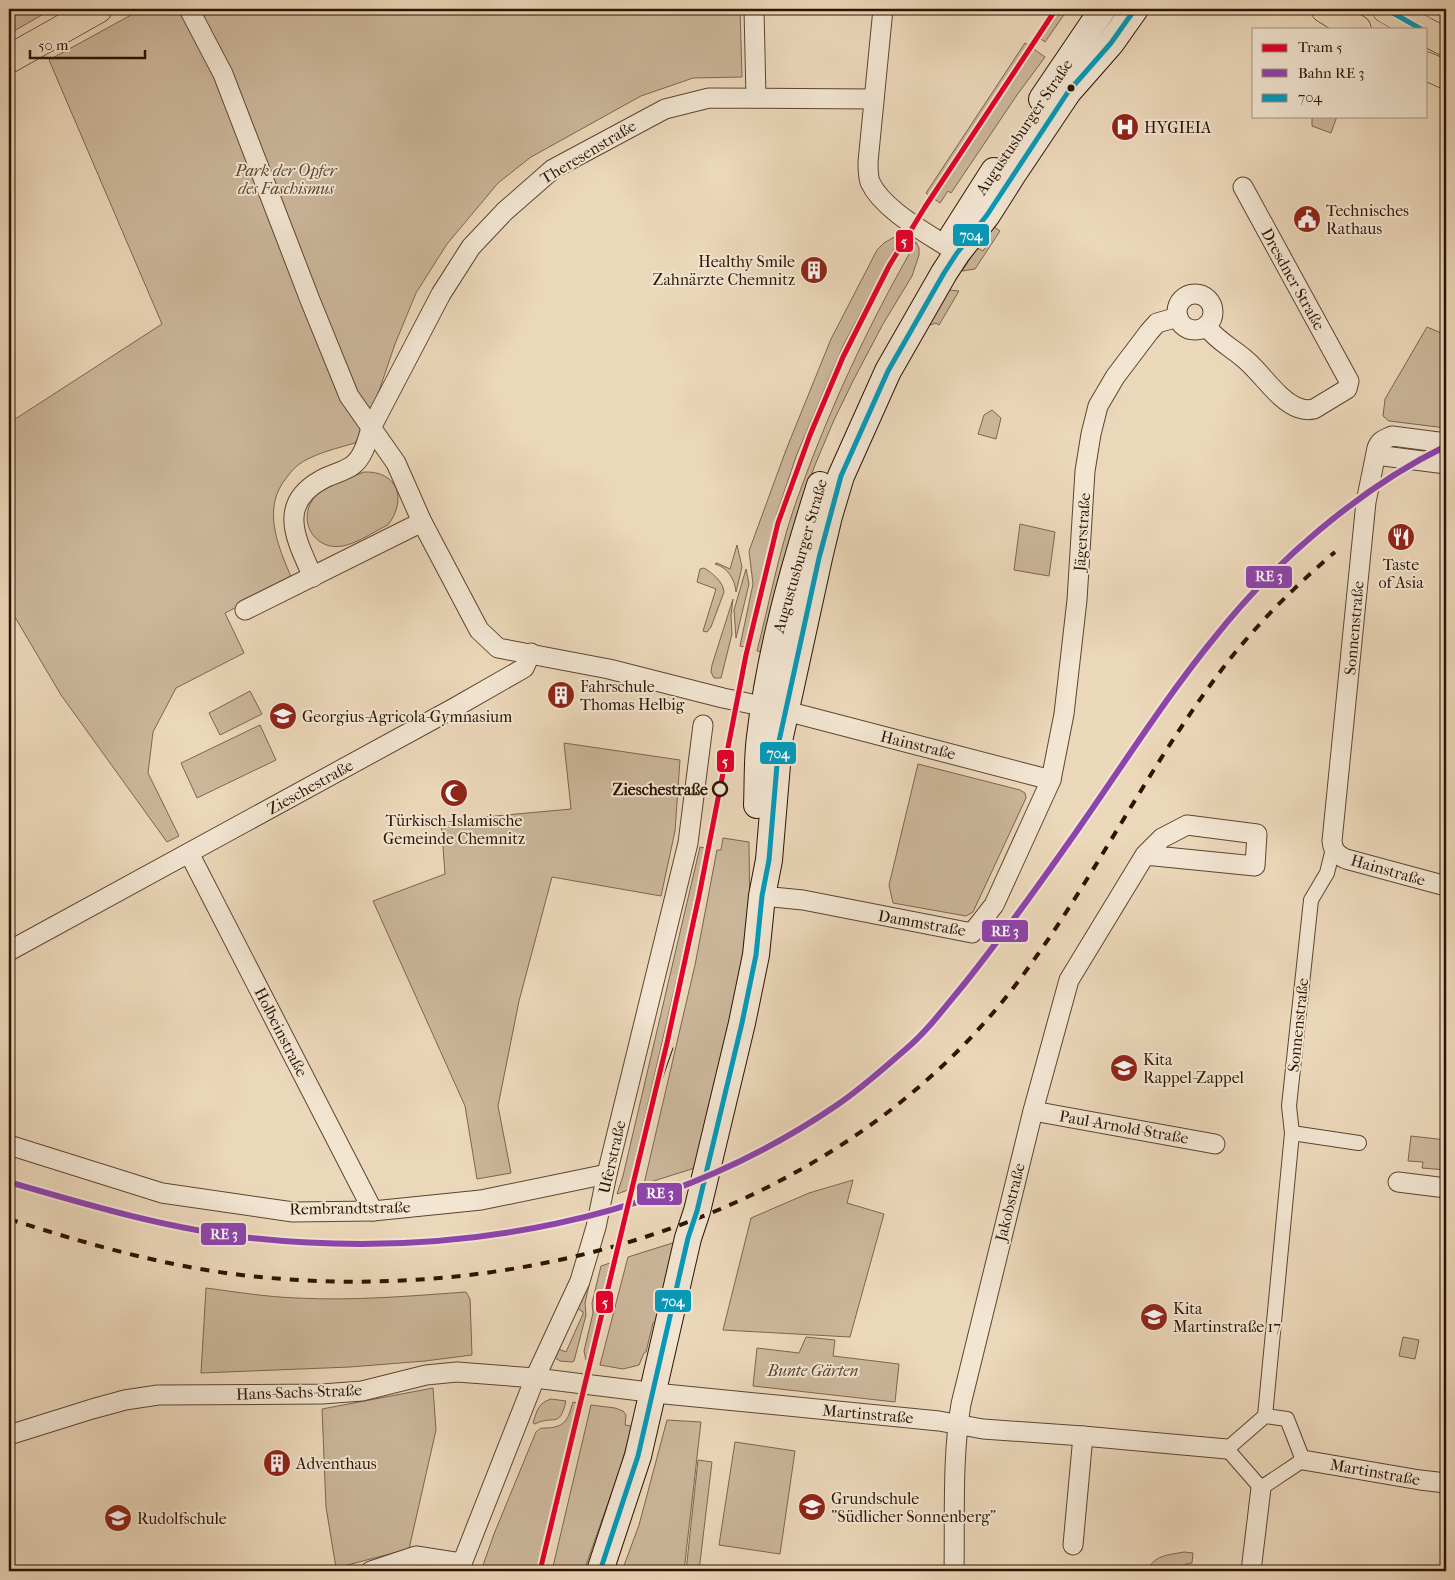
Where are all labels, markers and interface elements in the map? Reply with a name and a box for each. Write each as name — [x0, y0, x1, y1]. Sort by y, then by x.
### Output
scale bar — [30, 28, 145, 60]
legend — [1252, 28, 1428, 118]
text: 50 m — [38, 36, 69, 54]
text: Tram 5 — [1298, 38, 1343, 56]
street label: Augustusburger Straße — [971, 56, 1076, 199]
text: Bahn RE 3 — [1298, 64, 1364, 82]
unlabelled marker — [1066, 83, 1076, 93]
text: 704 — [1298, 88, 1323, 106]
hospital icon: HYGIEIA — [1110, 112, 1140, 142]
street label: Theresenstraße — [537, 116, 639, 188]
place label: HYGIEIA — [1144, 118, 1212, 137]
park label: Park der Opfer des Faschismus — [234, 161, 339, 198]
place label: Technisches Rathaus — [1326, 201, 1409, 238]
public building icon: Technisches Rathaus — [1292, 204, 1322, 234]
line badge: 704 — [952, 223, 990, 247]
street label: Dresdner Straße — [1257, 225, 1329, 333]
text: 704 — [959, 227, 983, 244]
line badge: 5 — [895, 229, 914, 253]
text: 5 — [901, 233, 907, 250]
place label: Healthy Smile Zahnärzte Chemnitz — [653, 252, 795, 289]
building icon: Healthy Smile Zahnärzte Chemnitz — [799, 255, 829, 285]
street label: Augustusburger Straße — [769, 477, 831, 636]
street label: Jägerstraße — [1070, 492, 1094, 574]
restaurant icon: Taste of Asia — [1386, 522, 1416, 552]
place label: Taste of Asia — [1378, 555, 1424, 592]
line badge: RE 3 — [1245, 565, 1293, 589]
text: RE 3 — [1255, 568, 1283, 585]
street label: Sonnenstraße — [1340, 580, 1368, 676]
place label: Fahrschule Thomas Helbig — [580, 677, 685, 714]
building icon: Fahrschule Thomas Helbig — [546, 680, 576, 710]
school or university icon: Georgius-Agricola-Gymnasium — [268, 701, 298, 731]
place label: Georgius-Agricola-Gymnasium — [302, 707, 513, 726]
street label: Hainstraße — [879, 727, 958, 764]
line badge: 704 — [759, 741, 797, 765]
text: 704 — [766, 745, 790, 762]
line badge: 5 — [716, 749, 735, 773]
text: 5 — [722, 753, 728, 770]
street label: Zieschestraße — [264, 755, 356, 818]
mosque icon: Türkisch-Islamische Gemeinde Chemnitz — [439, 778, 469, 808]
place label: Zieschestraße — [612, 780, 708, 799]
marker: Zieschestraße — [712, 781, 728, 797]
place label: Türkisch-Islamische Gemeinde Chemnitz — [383, 811, 525, 848]
street label: Hainstraße — [1349, 850, 1428, 890]
street label: Dammstraße — [877, 906, 967, 940]
line badge: RE 3 — [981, 919, 1029, 943]
text: RE 3 — [991, 923, 1019, 940]
street label: Sonnenstraße — [1284, 977, 1312, 1073]
street label: Holbeinstraße — [250, 984, 312, 1080]
place label: Kita Rappel-Zappel — [1143, 1050, 1244, 1087]
school or university icon: Kita Rappel-Zappel — [1109, 1053, 1139, 1083]
street label: Paul-Arnold-Straße — [1058, 1106, 1190, 1148]
street label: Uferstraße — [594, 1118, 630, 1196]
street label: Jakobstraße — [991, 1161, 1029, 1245]
line badge: RE 3 — [636, 1182, 683, 1206]
text: RE 3 — [646, 1185, 674, 1202]
street label: Rembrandtstraße — [289, 1197, 411, 1219]
line badge: RE 3 — [200, 1222, 247, 1246]
text: RE 3 — [210, 1226, 238, 1243]
line badge: 704 — [654, 1289, 692, 1313]
line badge: 5 — [595, 1290, 614, 1314]
text: 704 — [661, 1293, 685, 1310]
text: 5 — [602, 1294, 608, 1311]
place label: Kita Martinstraße 17 — [1173, 1299, 1281, 1336]
school or university icon: Kita Martinstraße 17 — [1139, 1302, 1169, 1332]
park label: Bunte Gärten — [767, 1361, 859, 1380]
street label: Hans-Sachs-Straße — [236, 1380, 362, 1404]
street label: Martinstraße — [822, 1401, 914, 1427]
building icon: Adventhaus — [262, 1448, 292, 1478]
place label: Adventhaus — [295, 1454, 377, 1473]
street label: Martinstraße — [1328, 1455, 1422, 1489]
place label: Grundschule "Südlicher Sonnenberg" — [831, 1489, 996, 1526]
school or university icon: Grundschule "Südlicher Sonnenberg" — [797, 1492, 827, 1522]
school or university icon: Rudolfschule — [103, 1503, 133, 1533]
place label: Rudolfschule — [137, 1509, 227, 1528]

